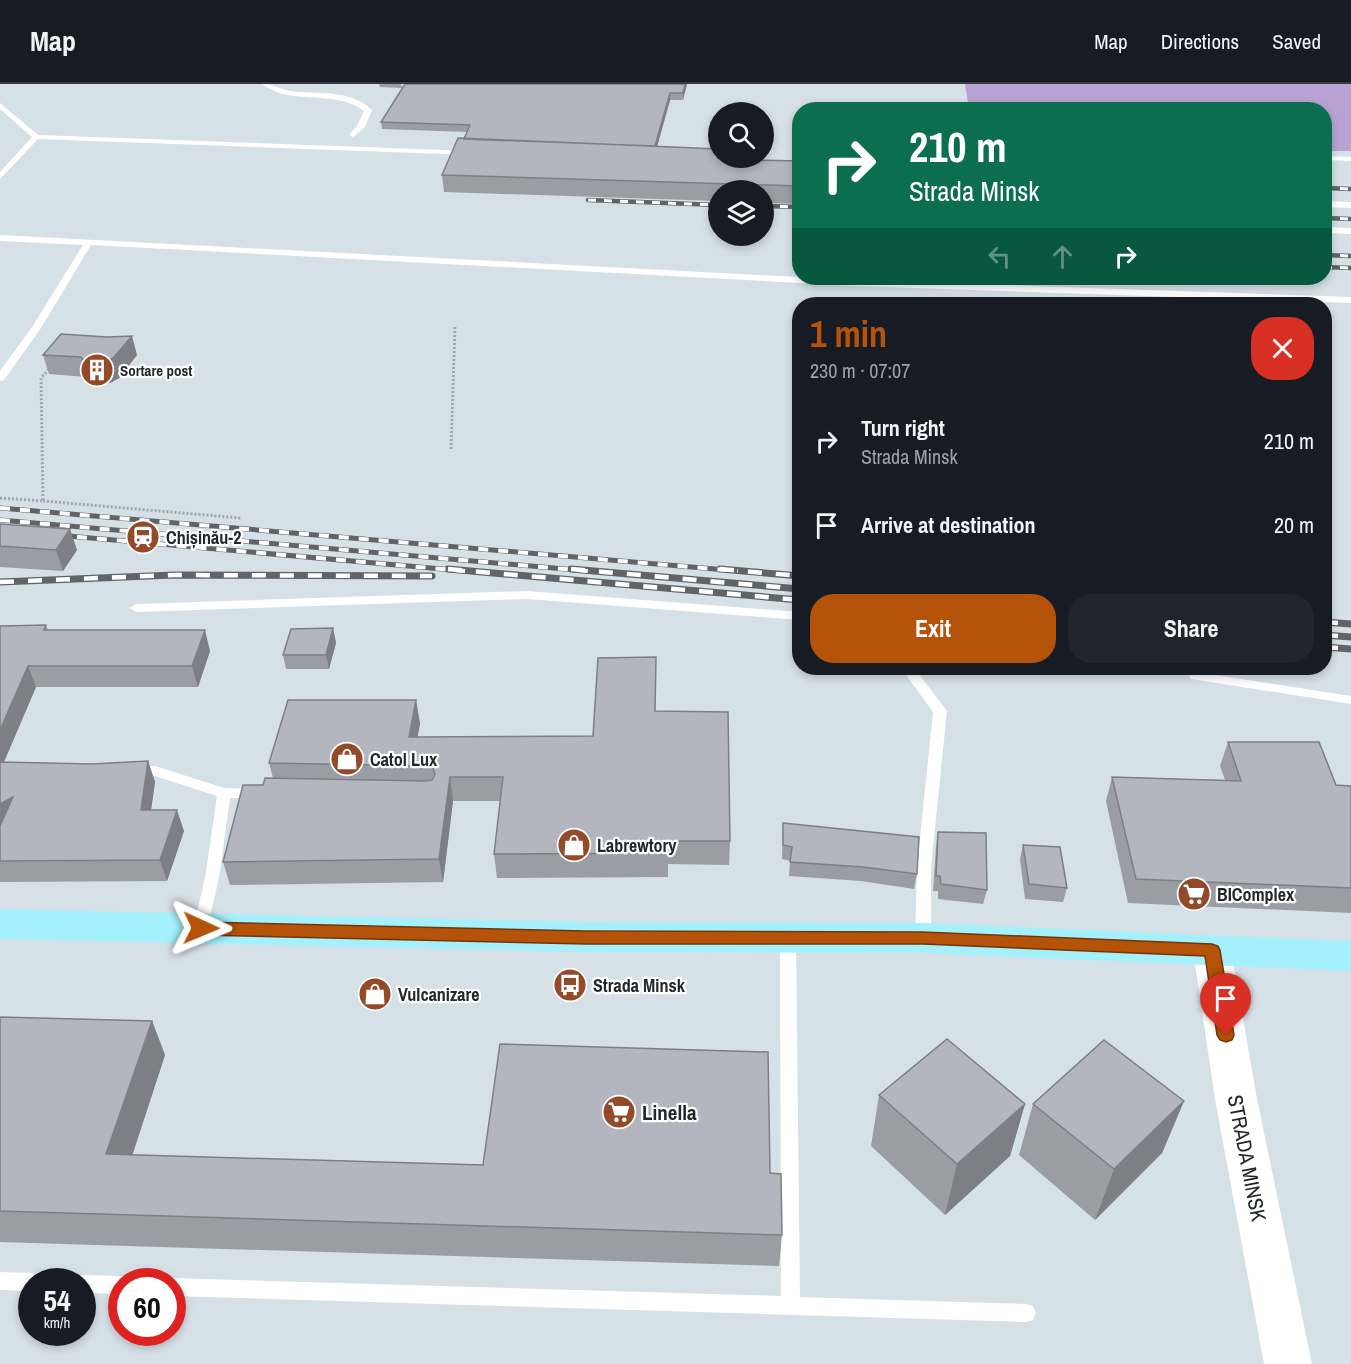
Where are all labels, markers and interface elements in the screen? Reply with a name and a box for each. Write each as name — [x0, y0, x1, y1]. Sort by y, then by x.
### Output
text: Map — [30, 22, 76, 60]
text: Map — [1094, 27, 1128, 56]
text: Directions — [1161, 27, 1239, 56]
text: Saved — [1272, 27, 1321, 56]
map controls — [708, 102, 774, 246]
button: search — [708, 102, 774, 168]
text: 210 m — [909, 119, 1007, 175]
icon: right — [810, 126, 888, 204]
text: Strada Minsk — [909, 173, 1039, 209]
button: layers — [708, 180, 774, 246]
icon: left — [983, 240, 1016, 273]
icon: ahead — [1046, 240, 1079, 273]
icon: right — [1109, 240, 1142, 273]
text: 1 min — [810, 310, 887, 358]
button: close — [1251, 317, 1314, 380]
building icon: Sortare post — [79, 352, 115, 388]
text: 230 m · 07:07 — [810, 357, 910, 384]
place label: Sortare post — [120, 360, 192, 381]
text: Turn right — [861, 413, 945, 443]
icon: right — [810, 425, 843, 458]
text: 210 m — [1264, 426, 1314, 456]
text: Strada Minsk — [861, 443, 958, 470]
icon: arrive — [810, 509, 843, 542]
text: Arrive at destination — [861, 510, 1035, 540]
text: 20 m — [1274, 510, 1314, 540]
station icon: Chișinău-2 — [125, 519, 161, 555]
place label: Chișinău-2 — [166, 525, 241, 550]
button: Exit — [810, 594, 1056, 663]
button: Share — [1068, 594, 1314, 663]
shop icon: Catol Lux — [329, 741, 365, 777]
place label: Catol Lux — [370, 747, 438, 772]
shop icon: Labrewtory — [556, 827, 592, 863]
place label: Labrewtory — [597, 833, 677, 858]
supermarket icon: BIComplex — [1176, 876, 1212, 912]
place label: BIComplex — [1217, 882, 1295, 907]
position arrow — [169, 896, 233, 960]
bus stop icon: Strada Minsk — [552, 967, 588, 1003]
place label: Strada Minsk — [593, 973, 686, 998]
pin — [1200, 973, 1251, 1035]
shop icon: Vulcanizare — [357, 976, 393, 1012]
place label: Vulcanizare — [398, 982, 480, 1007]
icon: arrive — [1209, 982, 1242, 1015]
street label: STRADA MINSK — [1221, 1092, 1274, 1224]
supermarket icon: Linella — [601, 1094, 637, 1130]
place label: Linella — [642, 1098, 697, 1127]
speed limit sign: 60 — [108, 1268, 186, 1346]
text: 54 — [43, 1280, 71, 1320]
text: km/h — [44, 1312, 70, 1333]

